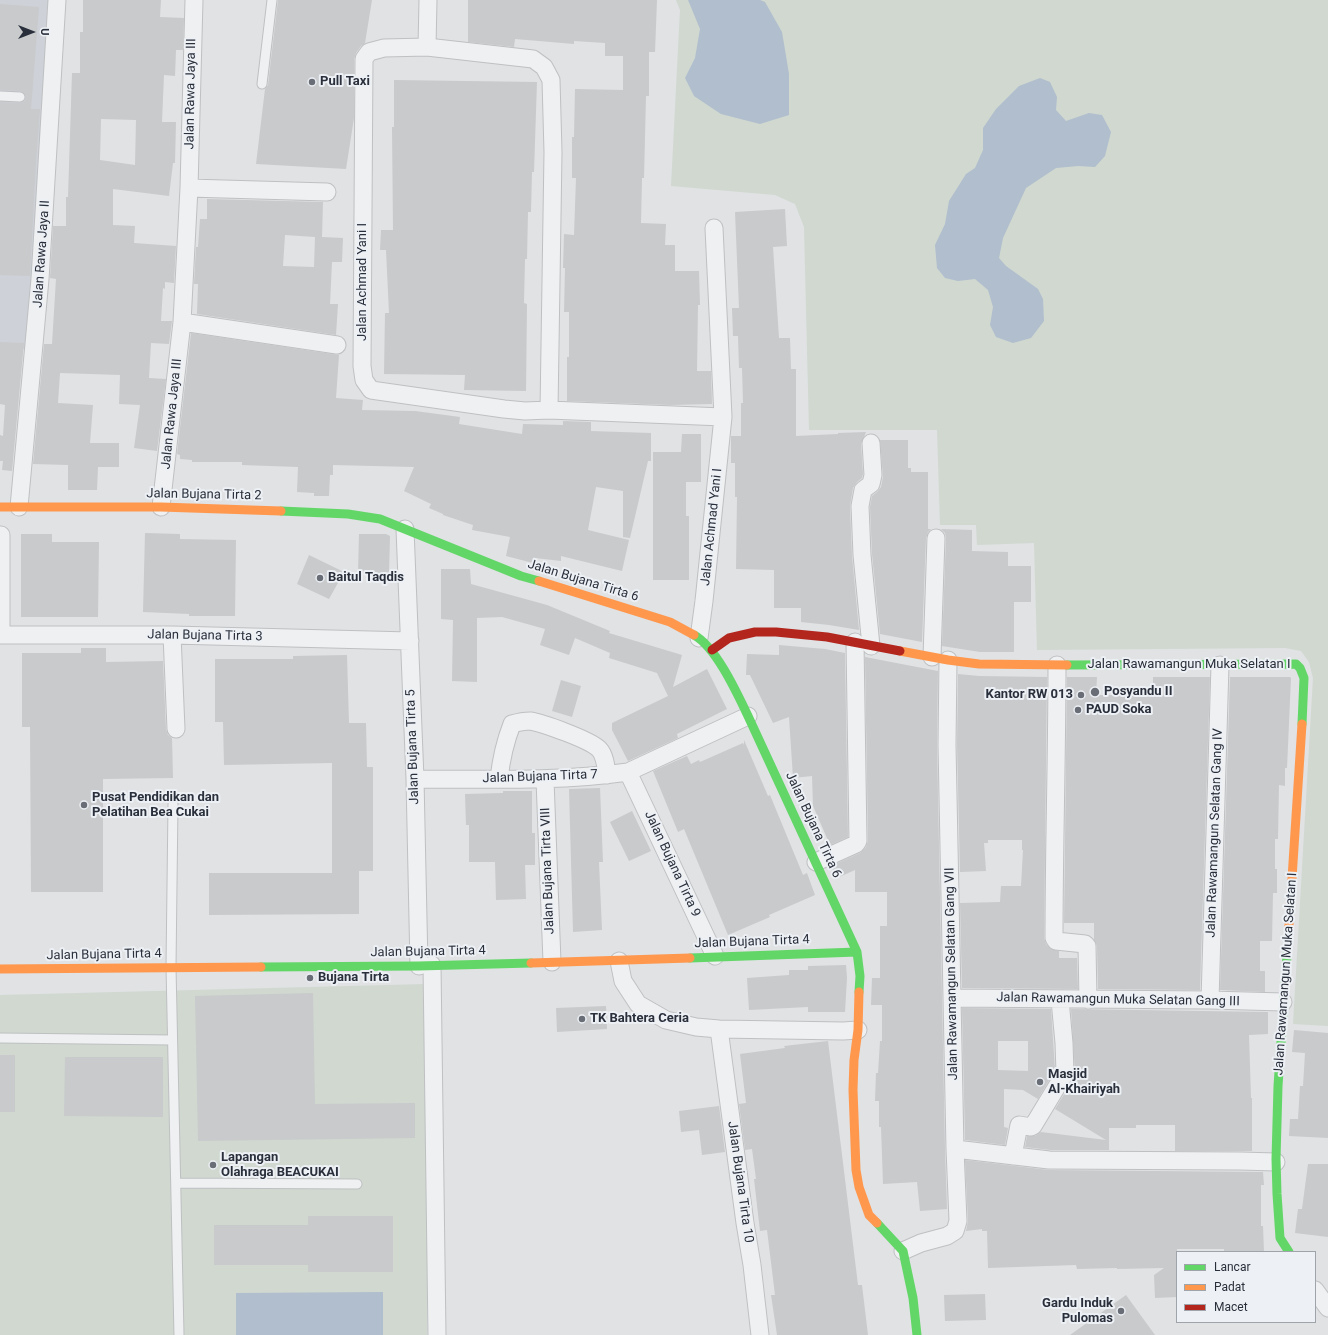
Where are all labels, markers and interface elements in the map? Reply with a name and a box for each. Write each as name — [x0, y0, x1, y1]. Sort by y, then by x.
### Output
north arrow — [12, 12, 52, 52]
text: U — [38, 28, 51, 36]
street label: Jalan Rawa Jaya III — [182, 38, 200, 150]
place label: Pull Taxi — [320, 74, 370, 90]
marker: Pull Taxi — [307, 77, 317, 87]
street label: Jalan Rawa Jaya II — [30, 200, 54, 308]
street label: Jalan Achmad Yani I — [355, 223, 371, 341]
street label: Jalan Rawa Jaya III — [158, 358, 186, 470]
street label: Jalan Achmad Yani I — [698, 468, 726, 586]
street label: Jalan Bujana Tirta 2 — [146, 486, 262, 504]
street label: Jalan Bujana Tirta 6 — [526, 557, 640, 605]
place label: Baitul Taqdis — [328, 570, 404, 586]
marker: Baitul Taqdis — [315, 573, 325, 583]
street label: Jalan Bujana Tirta 3 — [147, 627, 263, 645]
street label: Jalan Rawamangun Muka Selatan I — [1088, 657, 1290, 673]
place label: Posyandu II — [1104, 684, 1172, 700]
marker: Posyandu II — [1089, 686, 1101, 698]
place label: Kantor RW 013 — [986, 687, 1073, 703]
street label: Jalan Bujana Tirta 5 — [403, 689, 423, 805]
marker: Kantor RW 013 — [1076, 690, 1086, 700]
place label: PAUD Soka — [1086, 702, 1151, 718]
marker: PAUD Soka — [1073, 705, 1083, 715]
street label: Jalan Rawamangun Selatan Gang IV — [1204, 728, 1226, 938]
street label: Jalan Bujana Tirta 7 — [482, 767, 598, 787]
street label: Jalan Bujana Tirta 6 — [782, 769, 844, 881]
place label: Pusat Pendidikan dan Pelatihan Bea Cukai — [92, 790, 219, 821]
marker: Pusat Pendidikan dan Pelatihan Bea Cukai — [79, 800, 89, 810]
street label: Jalan Bujana Tirta VIII — [538, 807, 558, 935]
street label: Jalan Bujana Tirta 9 — [641, 808, 703, 920]
street label: Jalan Rawamangun Selatan Gang VII — [942, 867, 962, 1081]
street label: Jalan Rawamangun Muka Selatan I — [1271, 872, 1301, 1076]
street label: Jalan Bujana Tirta 4 — [694, 932, 810, 952]
street label: Jalan Bujana Tirta 4 — [370, 943, 486, 961]
street label: Jalan Bujana Tirta 4 — [46, 946, 162, 964]
place label: Bujana Tirta — [318, 970, 389, 986]
marker: Bujana Tirta — [305, 973, 315, 983]
street label: Jalan Rawamangun Muka Selatan Gang III — [996, 990, 1240, 1010]
place label: TK Bahtera Ceria — [590, 1011, 689, 1027]
marker: TK Bahtera Ceria — [577, 1014, 587, 1024]
place label: Masjid Al-Khairiyah — [1048, 1067, 1120, 1098]
marker: Masjid Al-Khairiyah — [1035, 1077, 1045, 1087]
street label: Jalan Bujana Tirta 10 — [724, 1120, 756, 1244]
place label: Lapangan Olahraga BEACUKAI — [221, 1150, 339, 1181]
marker: Lapangan Olahraga BEACUKAI — [208, 1160, 218, 1170]
legend — [1176, 1251, 1316, 1323]
text: Lancar — [1214, 1260, 1251, 1274]
text: Padat — [1214, 1280, 1245, 1294]
place label: Gardu Induk Pulomas — [1042, 1296, 1113, 1327]
text: Macet — [1214, 1300, 1248, 1314]
marker: Gardu Induk Pulomas — [1116, 1306, 1126, 1316]

